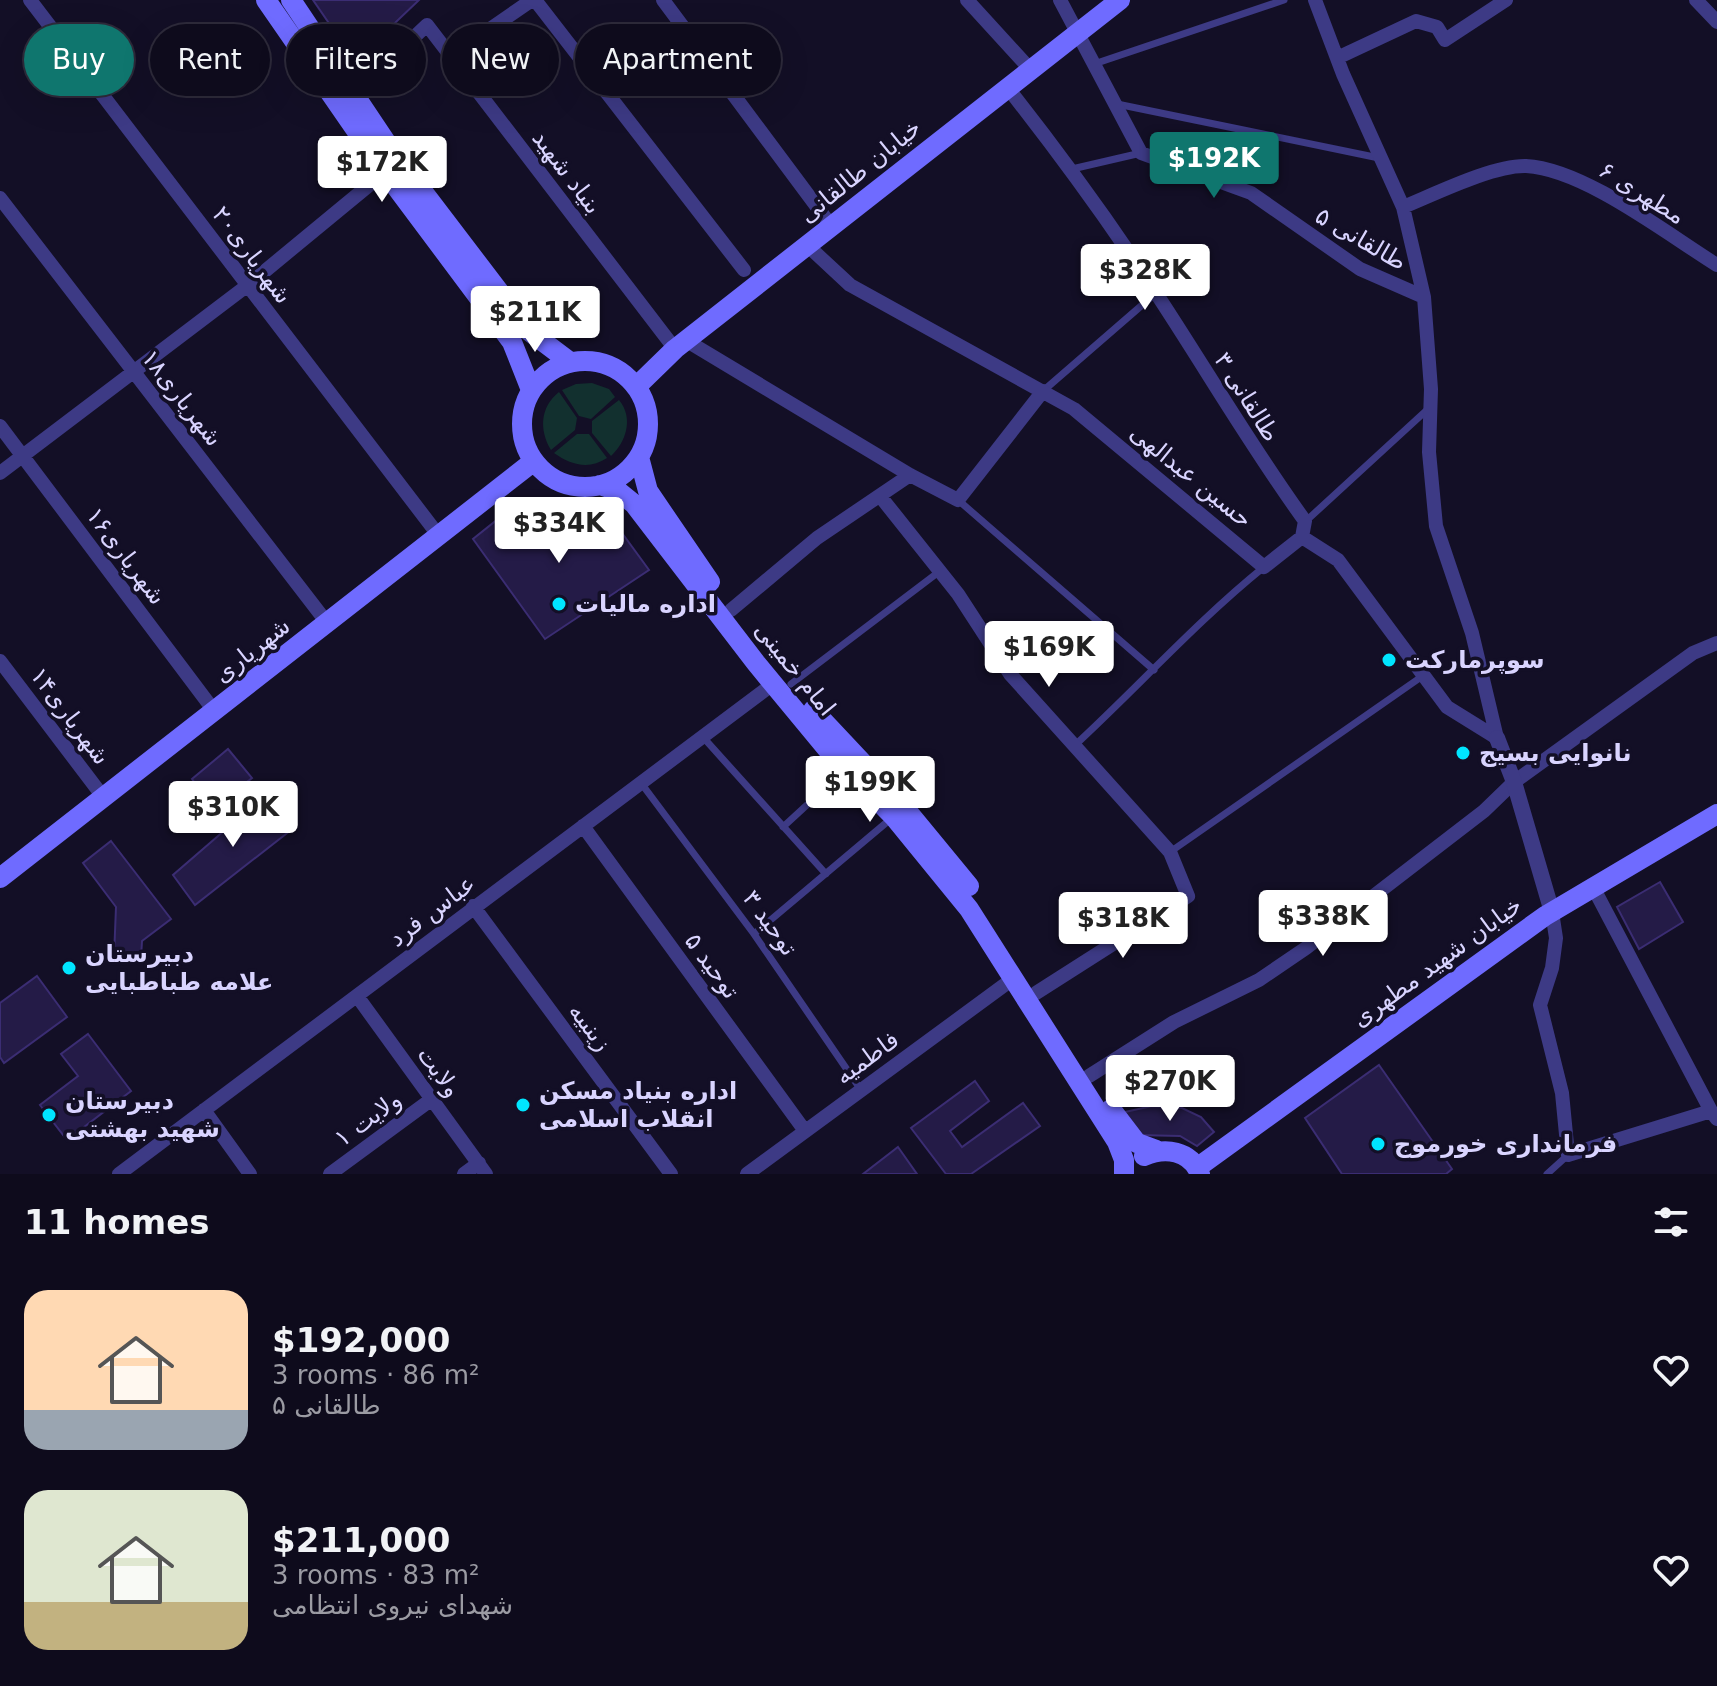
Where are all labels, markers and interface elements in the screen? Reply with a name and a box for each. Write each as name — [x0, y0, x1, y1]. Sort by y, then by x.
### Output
chip: Buy — [24, 24, 134, 96]
chip: Rent — [150, 24, 270, 96]
chip: Filters — [286, 24, 426, 96]
chip: New — [442, 24, 559, 96]
chip: Apartment — [575, 24, 781, 96]
street label: خیابان طالقانی — [793, 113, 927, 229]
street label: بنیاد شهید — [526, 125, 608, 219]
pin: $192K — [1158, 132, 1270, 200]
pin: $172K — [326, 136, 438, 204]
text: $192K — [1168, 143, 1260, 173]
text: $172K — [336, 147, 428, 177]
street label: مطهری ۶ — [1594, 156, 1690, 230]
street label: شهریاری۲۰ — [206, 201, 298, 309]
street label: طالقانی ۵ — [1311, 202, 1411, 276]
pin: $328K — [1089, 244, 1201, 312]
text: $328K — [1099, 255, 1191, 285]
pin: $211K — [479, 286, 591, 354]
text: $211K — [489, 297, 581, 327]
street label: شهریاری۱۸ — [136, 344, 228, 452]
street label: طالقانی ۳ — [1209, 347, 1285, 447]
street label: حسین عبدالهی — [1124, 418, 1258, 534]
pin: $334K — [503, 497, 615, 565]
street label: شهریاری۱۶ — [80, 502, 172, 610]
text: $334K — [513, 508, 605, 538]
place label: اداره مالیات — [575, 590, 716, 618]
marker: اداره مالیات — [550, 595, 568, 613]
street label: شهریاری — [208, 612, 296, 688]
street label: امام خمینی — [749, 616, 841, 722]
pin: $169K — [993, 621, 1105, 689]
text: $169K — [1003, 632, 1095, 662]
place label: سوپرمارکت — [1405, 646, 1545, 674]
marker: سوپرمارکت — [1380, 651, 1398, 669]
street label: شهریاری۱۴ — [24, 662, 116, 770]
place label: نانوایی بسیج — [1479, 739, 1631, 767]
marker: نانوایی بسیج — [1454, 744, 1472, 762]
pin: $199K — [814, 756, 926, 824]
text: $199K — [824, 767, 916, 797]
pin: $310K — [177, 781, 289, 849]
text: $310K — [187, 792, 279, 822]
street label: عباس فرد — [383, 869, 481, 953]
street label: توحید ۳ — [737, 885, 803, 961]
pin: $338K — [1267, 890, 1379, 958]
street label: خیابان شهید مطهری — [1347, 891, 1527, 1033]
pin: $318K — [1067, 892, 1179, 960]
text: $338K — [1277, 901, 1369, 931]
text: $318K — [1077, 903, 1169, 933]
street label: توحید ۵ — [679, 928, 745, 1004]
place label: دبیرستان علامه طباطبایی — [85, 940, 274, 996]
marker: دبیرستان علامه طباطبایی — [60, 959, 78, 977]
street label: زینبیه — [563, 997, 617, 1057]
street label: فاطمیه — [830, 1026, 904, 1090]
street label: ولایت — [411, 1041, 467, 1103]
pin: $270K — [1114, 1055, 1226, 1123]
text: $270K — [1124, 1066, 1216, 1096]
place label: اداره بنیاد مسکن انقلاب اسلامی — [539, 1077, 737, 1133]
street label: ولایت ۱ — [329, 1085, 407, 1153]
place label: دبیرستان شهید بهشتی — [65, 1087, 220, 1143]
marker: اداره بنیاد مسکن انقلاب اسلامی — [514, 1096, 532, 1114]
marker: دبیرستان شهید بهشتی — [40, 1106, 58, 1124]
place label: فرمانداری خورموج — [1394, 1130, 1617, 1158]
marker: فرمانداری خورموج — [1369, 1135, 1387, 1153]
icon: filters — [1649, 1200, 1693, 1244]
text: 11 homes — [24, 1202, 209, 1242]
text: $192,000 — [272, 1320, 451, 1360]
icon: home — [88, 1322, 184, 1418]
icon: heart — [1649, 1348, 1693, 1392]
text: 3 rooms · 86 m² — [272, 1360, 480, 1390]
text: طالقانی ۵ — [272, 1390, 381, 1420]
text: $211,000 — [272, 1520, 451, 1560]
icon: home — [88, 1522, 184, 1618]
icon: heart — [1649, 1548, 1693, 1592]
text: 3 rooms · 83 m² — [272, 1560, 480, 1590]
text: شهدای نیروی انتظامی — [272, 1590, 513, 1620]

